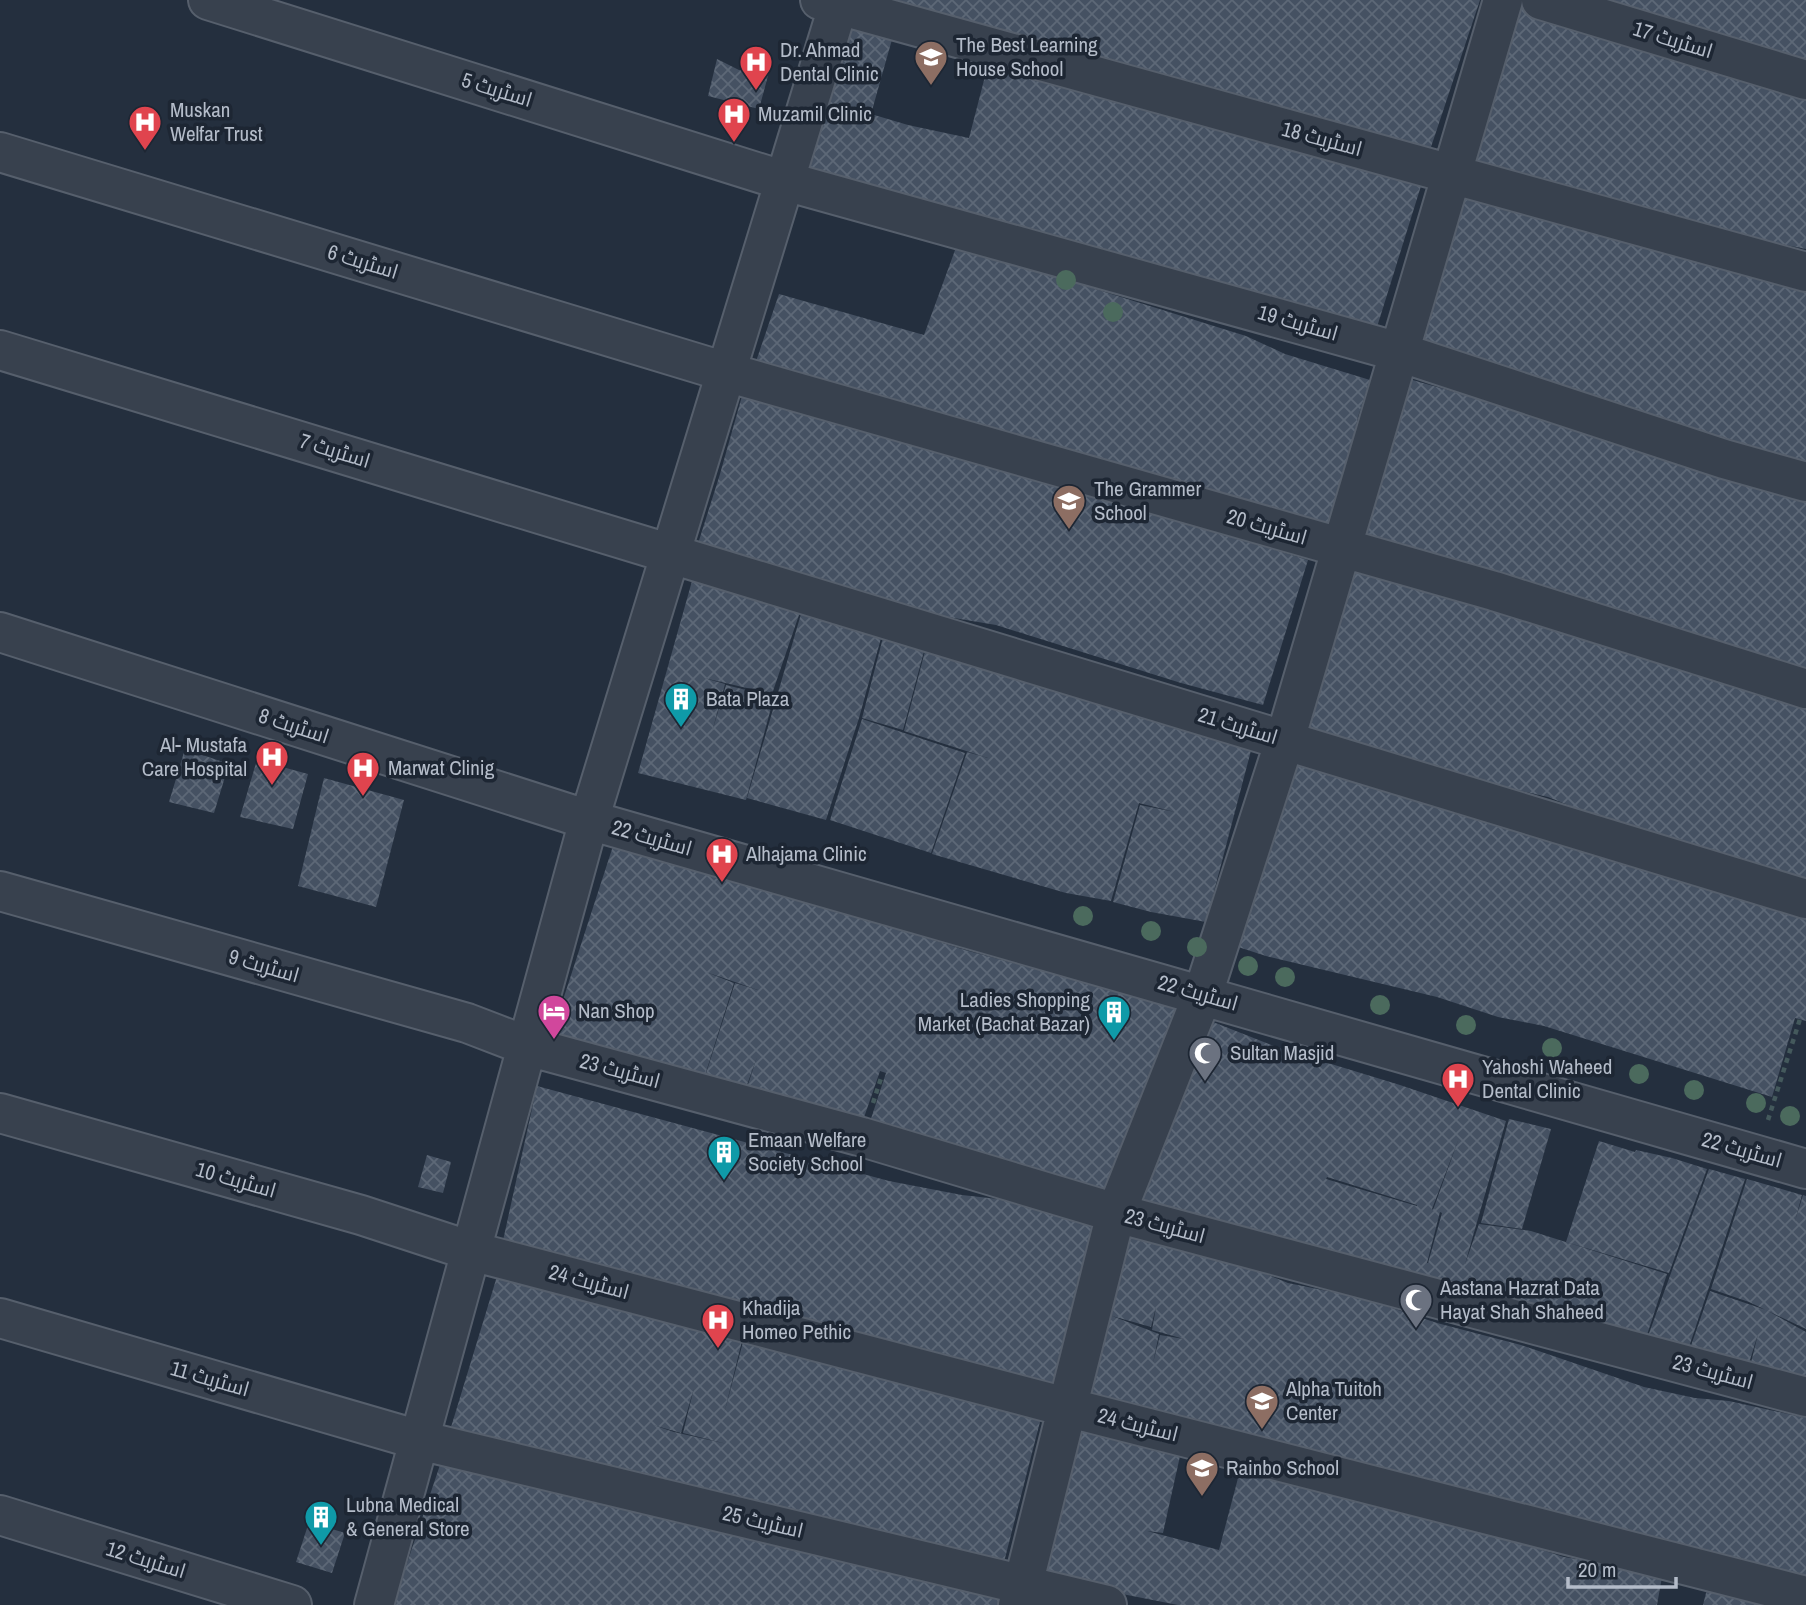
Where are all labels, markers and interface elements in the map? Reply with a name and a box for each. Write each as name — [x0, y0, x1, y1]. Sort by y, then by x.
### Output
street label: اسٹریٹ 17 — [1630, 14, 1717, 65]
place label: The Best Learning House School — [956, 30, 1098, 83]
place label: Dr. Ahmad Dental Clinic — [780, 35, 879, 88]
school or university icon: The Best Learning House School — [912, 38, 950, 87]
hospital icon: Dr. Ahmad Dental Clinic — [737, 43, 775, 92]
street label: اسٹریٹ 5 — [458, 65, 536, 114]
place label: Muskan Welfar Trust — [170, 95, 263, 148]
hospital icon: Muzamil Clinic — [715, 95, 753, 144]
place label: Muzamil Clinic — [758, 99, 872, 128]
hospital icon: Muskan Welfar Trust — [126, 103, 164, 152]
street label: اسٹریٹ 18 — [1279, 114, 1366, 163]
street label: اسٹریٹ 6 — [324, 237, 402, 286]
street label: اسٹریٹ 19 — [1255, 297, 1342, 348]
street label: اسٹریٹ 7 — [296, 426, 374, 475]
place label: The Grammer School — [1094, 474, 1201, 527]
school or university icon: The Grammer School — [1050, 482, 1088, 531]
street label: اسٹریٹ 20 — [1224, 501, 1311, 552]
building icon: Bata Plaza — [662, 680, 700, 729]
place label: Bata Plaza — [706, 684, 790, 713]
street label: اسٹریٹ 21 — [1195, 700, 1282, 751]
street label: اسٹریٹ 8 — [255, 701, 333, 751]
place label: Al- Mustafa Care Hospital — [142, 730, 247, 783]
hospital icon: Al- Mustafa Care Hospital — [253, 738, 291, 787]
hospital icon: Marwat Clinig — [344, 749, 382, 798]
place label: Marwat Clinig — [388, 753, 495, 782]
street label: اسٹریٹ 22 — [609, 812, 696, 863]
hospital icon: Alhajama Clinic — [703, 835, 741, 884]
place label: Alhajama Clinic — [745, 839, 867, 868]
street label: اسٹریٹ 9 — [225, 942, 303, 989]
street label: اسٹریٹ 22 — [1155, 967, 1242, 1018]
place label: Ladies Shopping Market (Bachat Bazar) — [918, 985, 1090, 1038]
hotel icon: Nan Shop — [535, 992, 573, 1041]
building icon: Ladies Shopping Market (Bachat Bazar) — [1095, 993, 1133, 1042]
place label: Nan Shop — [578, 996, 655, 1025]
mosque icon: Sultan Masjid — [1186, 1034, 1224, 1083]
place label: Sultan Masjid — [1230, 1038, 1334, 1067]
street label: اسٹریٹ 23 — [577, 1046, 664, 1095]
place label: Yahoshi Waheed Dental Clinic — [1482, 1052, 1612, 1105]
hospital icon: Yahoshi Waheed Dental Clinic — [1439, 1060, 1477, 1109]
street label: اسٹریٹ 22 — [1699, 1124, 1786, 1175]
place label: Emaan Welfare Society School — [748, 1125, 866, 1178]
building icon: Emaan Welfare Society School — [705, 1133, 743, 1182]
street label: اسٹریٹ 10 — [193, 1154, 280, 1205]
street label: اسٹریٹ 23 — [1122, 1201, 1209, 1250]
street label: اسٹریٹ 24 — [546, 1257, 633, 1306]
place label: Aastana Hazrat Data Hayat Shah Shaheed — [1439, 1273, 1604, 1326]
mosque icon: Aastana Hazrat Data Hayat Shah Shaheed — [1397, 1281, 1435, 1330]
place label: Khadija Homeo Pethic — [742, 1293, 851, 1346]
hospital icon: Khadija Homeo Pethic — [699, 1301, 737, 1350]
street label: اسٹریٹ 23 — [1670, 1347, 1757, 1396]
street label: اسٹریٹ 11 — [167, 1353, 253, 1404]
place label: Alpha Tuitoh Center — [1285, 1374, 1382, 1427]
school or university icon: Alpha Tuitoh Center — [1243, 1382, 1281, 1431]
street label: اسٹریٹ 24 — [1095, 1401, 1182, 1449]
school or university icon: Rainbo School — [1183, 1449, 1221, 1498]
place label: Rainbo School — [1226, 1453, 1339, 1482]
place label: Lubna Medical & General Store — [346, 1490, 469, 1543]
building icon: Lubna Medical & General Store — [302, 1498, 340, 1547]
street label: اسٹریٹ 25 — [720, 1498, 806, 1545]
street label: اسٹریٹ 12 — [103, 1534, 190, 1585]
scale bar — [1568, 1546, 1676, 1590]
text: 20 m — [1578, 1555, 1616, 1584]

